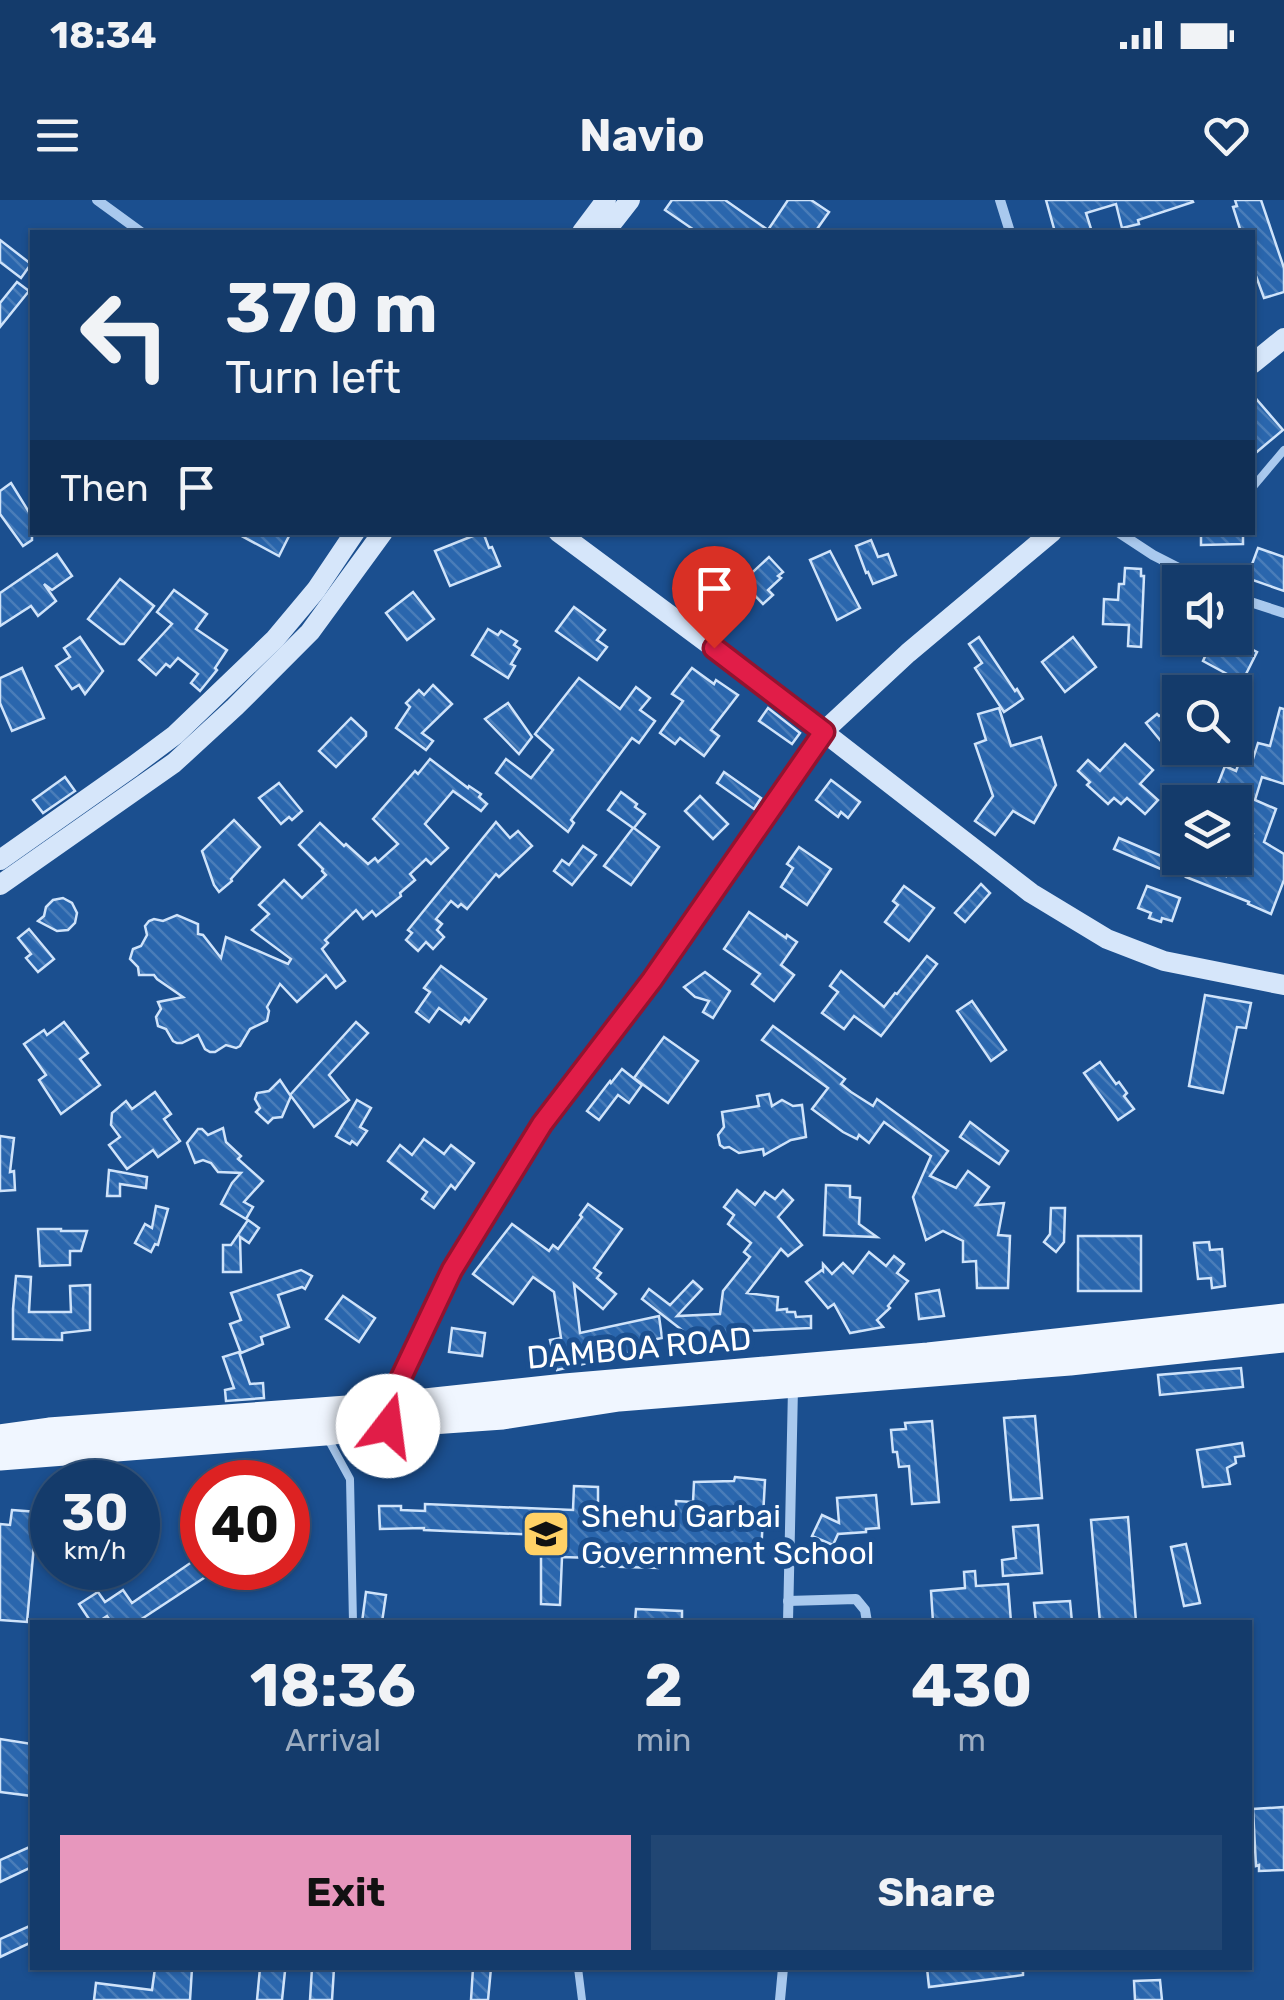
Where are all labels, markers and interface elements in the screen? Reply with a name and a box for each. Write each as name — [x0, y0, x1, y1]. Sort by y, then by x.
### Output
text: 18:34 — [50, 12, 157, 58]
icon: menu — [30, 108, 85, 163]
icon: heart — [1199, 108, 1254, 163]
text: Navio — [579, 109, 705, 162]
text: 370 m — [225, 267, 438, 350]
icon: left — [60, 270, 190, 400]
text: Turn left — [225, 351, 401, 404]
icon: arrive — [169, 460, 224, 515]
text: Then — [60, 465, 149, 511]
pin — [672, 546, 757, 649]
icon: arrive — [687, 561, 742, 616]
map controls — [1162, 565, 1252, 875]
button: sound — [1162, 565, 1252, 655]
button: search — [1162, 675, 1252, 765]
button: layers — [1162, 785, 1252, 875]
street label: DAMBOA ROAD — [525, 1319, 753, 1377]
position arrow — [336, 1374, 440, 1478]
speed limit sign: 40 — [180, 1460, 310, 1590]
text: 30 — [62, 1483, 128, 1543]
place label: Shehu Garbai Government School — [581, 1497, 875, 1572]
school or university icon: Shehu Garbai Government School — [520, 1508, 572, 1560]
text: km/h — [64, 1536, 126, 1565]
text: 18:36 — [250, 1650, 416, 1721]
text: 2 — [644, 1650, 683, 1721]
text: 430 — [911, 1650, 1032, 1721]
text: Arrival — [285, 1721, 381, 1759]
text: min — [636, 1721, 691, 1759]
text: m — [957, 1721, 986, 1759]
button: Exit — [60, 1835, 631, 1950]
button: Share — [651, 1835, 1222, 1950]

